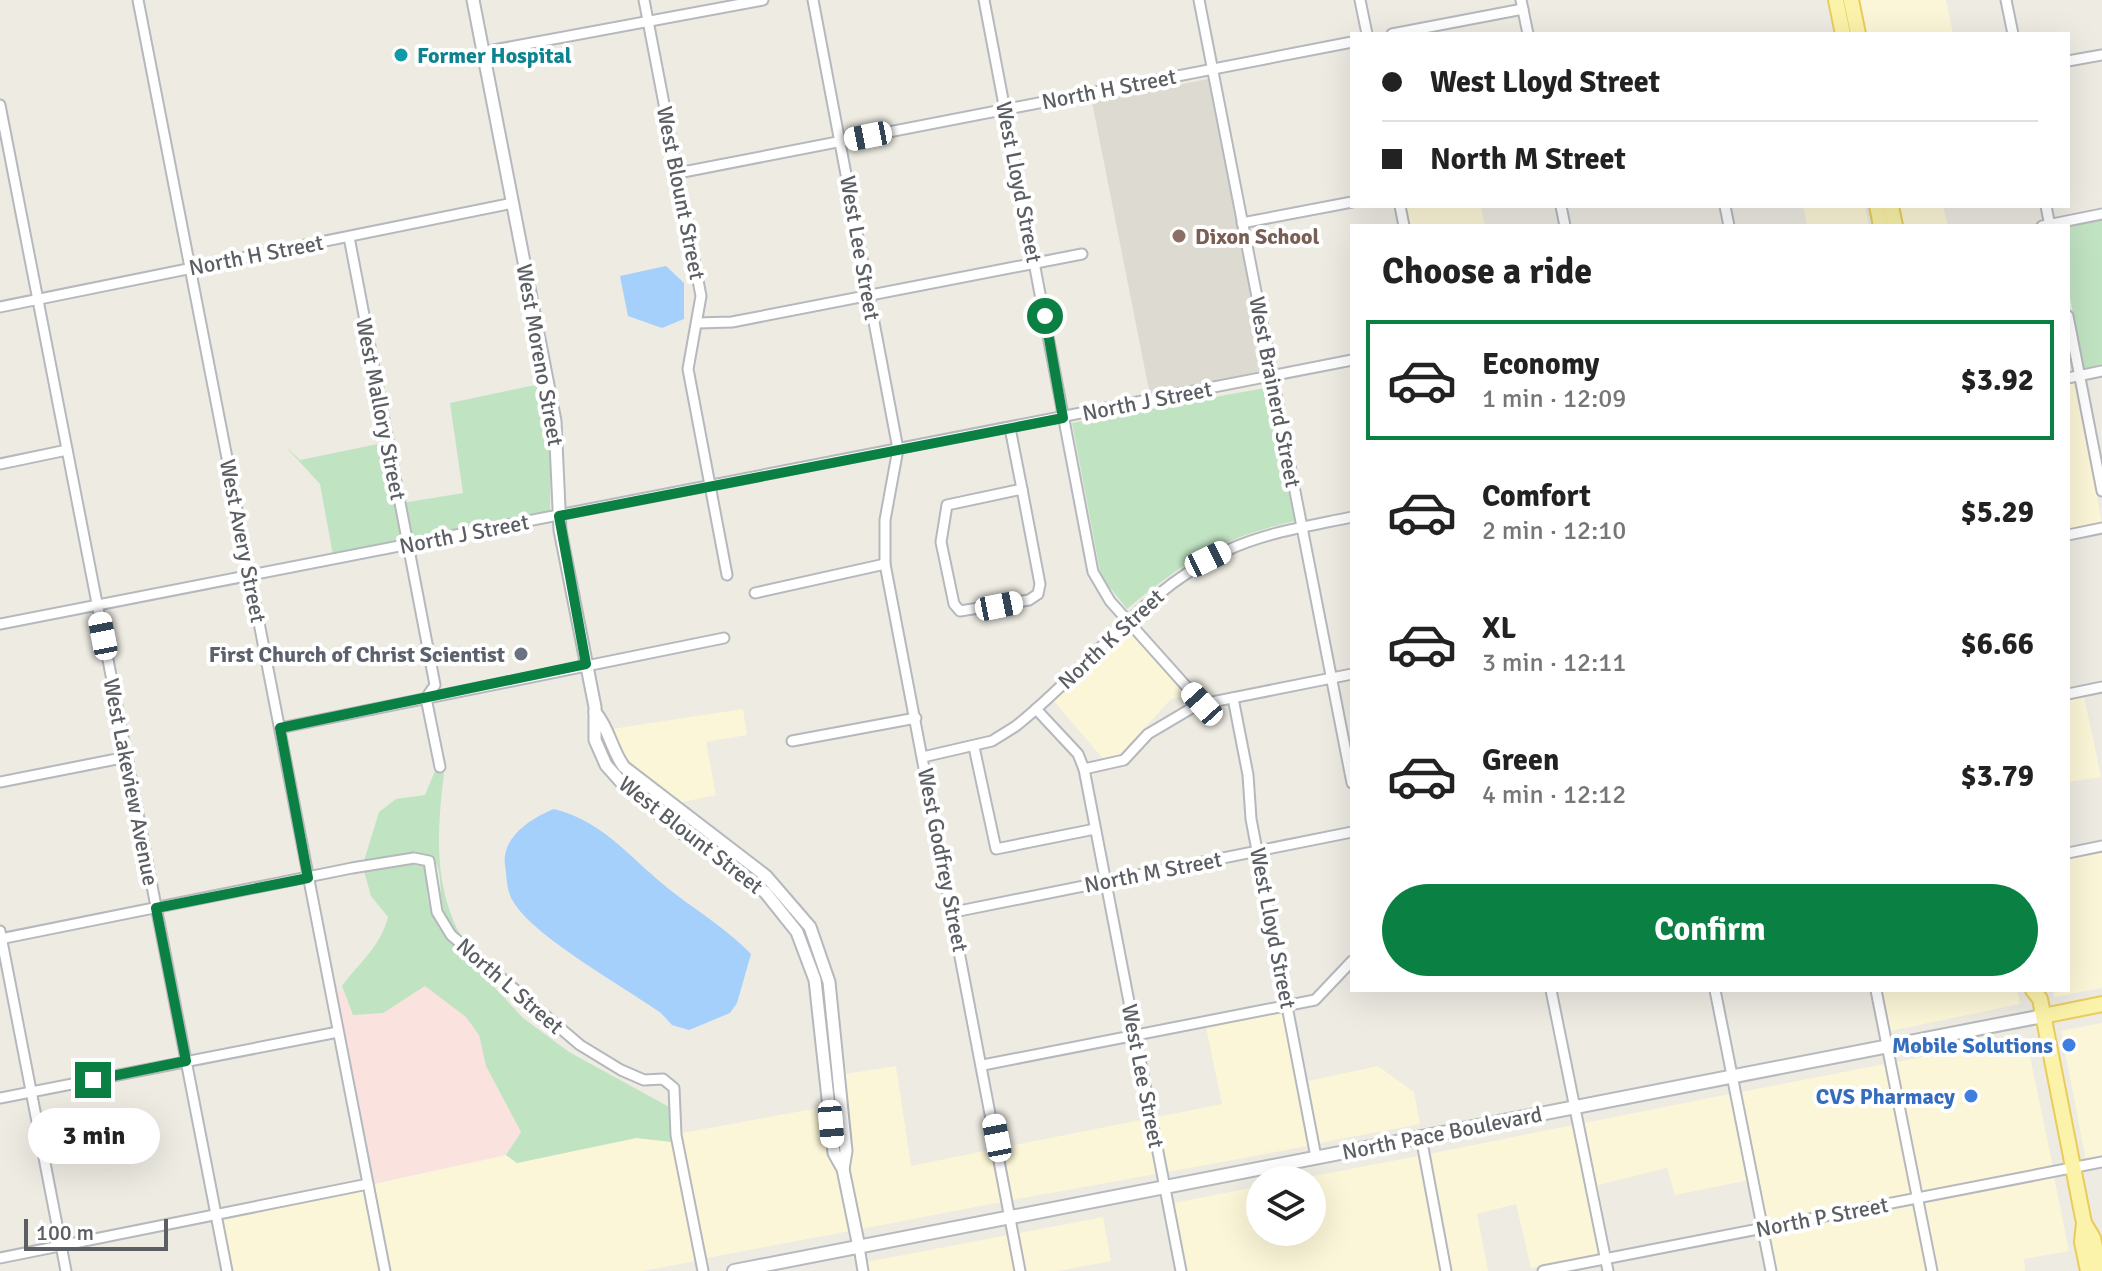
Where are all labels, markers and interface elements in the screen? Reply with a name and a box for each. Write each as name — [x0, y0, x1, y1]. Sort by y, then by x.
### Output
place label: Former Hospital — [417, 42, 572, 69]
marker: Former Hospital — [392, 46, 410, 64]
street label: North H Street — [1039, 63, 1179, 115]
text: West Lloyd Street — [1430, 64, 1660, 101]
street label: West Lloyd Street — [990, 99, 1048, 265]
street label: West Blount Street — [651, 104, 711, 282]
car — [842, 120, 894, 152]
text: North M Street — [1430, 141, 1626, 178]
street label: West Lee Street — [834, 174, 886, 323]
place label: Dixon School — [1195, 223, 1320, 250]
marker: Dixon School — [1170, 227, 1188, 245]
street label: North H Street — [186, 229, 326, 281]
text: Choose a ride — [1382, 249, 1592, 294]
street label: West Moreno Street — [511, 262, 569, 448]
street label: West Brainerd Street — [1243, 294, 1307, 490]
route start — [1027, 298, 1063, 334]
street label: West Mallory Street — [350, 316, 412, 503]
icon: car — [1386, 344, 1458, 416]
text: Economy — [1482, 346, 1599, 383]
text: $3.92 — [1961, 362, 2034, 399]
street label: North J Street — [1080, 375, 1214, 427]
text: 1 min · 12:09 — [1482, 383, 1626, 415]
street label: West Avery Street — [214, 457, 272, 625]
icon: car — [1386, 476, 1458, 548]
text: Comfort — [1482, 478, 1591, 515]
text: $5.29 — [1961, 494, 2034, 531]
street label: North J Street — [397, 508, 531, 560]
text: 2 min · 12:10 — [1482, 515, 1626, 547]
car — [1181, 538, 1235, 580]
street label: North K Street — [1053, 583, 1170, 695]
car — [973, 590, 1025, 622]
icon: car — [1386, 608, 1458, 680]
car — [87, 610, 119, 662]
text: XL — [1482, 610, 1516, 647]
text: $6.66 — [1961, 626, 2034, 663]
place label: First Church of Christ Scientist — [209, 641, 505, 668]
marker: First Church of Christ Scientist — [512, 645, 530, 663]
text: 3 min · 12:11 — [1482, 647, 1626, 679]
street label: West Lakeview Avenue — [98, 676, 164, 888]
car — [1177, 678, 1227, 730]
icon: car — [1386, 740, 1458, 812]
text: Green — [1482, 742, 1559, 779]
text: $3.79 — [1961, 758, 2034, 795]
street label: West Godfrey Street — [912, 766, 974, 955]
street label: West Blount Street — [613, 770, 769, 900]
text: 4 min · 12:12 — [1482, 779, 1626, 811]
street label: North M Street — [1082, 845, 1224, 899]
street label: West Lloyd Street — [1244, 845, 1302, 1011]
button: Confirm — [1382, 884, 2038, 976]
street label: North L Street — [451, 932, 569, 1040]
street label: West Lee Street — [1116, 1002, 1170, 1151]
place label: Mobile Solutions — [1892, 1032, 2053, 1059]
marker: Mobile Solutions — [2060, 1036, 2078, 1054]
route end — [75, 1062, 111, 1098]
place label: CVS Pharmacy — [1816, 1083, 1955, 1110]
marker: CVS Pharmacy — [1962, 1087, 1980, 1105]
car — [817, 1099, 845, 1149]
street label: North Pace Boulevard — [1340, 1100, 1544, 1166]
callout: 3 min — [27, 1108, 159, 1164]
car — [981, 1112, 1013, 1164]
text: 3 min — [63, 1120, 125, 1152]
map controls — [1246, 1166, 1326, 1246]
button: layers — [1246, 1166, 1326, 1246]
street label: North P Street — [1754, 1191, 1891, 1243]
scale bar — [24, 1215, 168, 1251]
text: 100 m — [36, 1219, 94, 1246]

